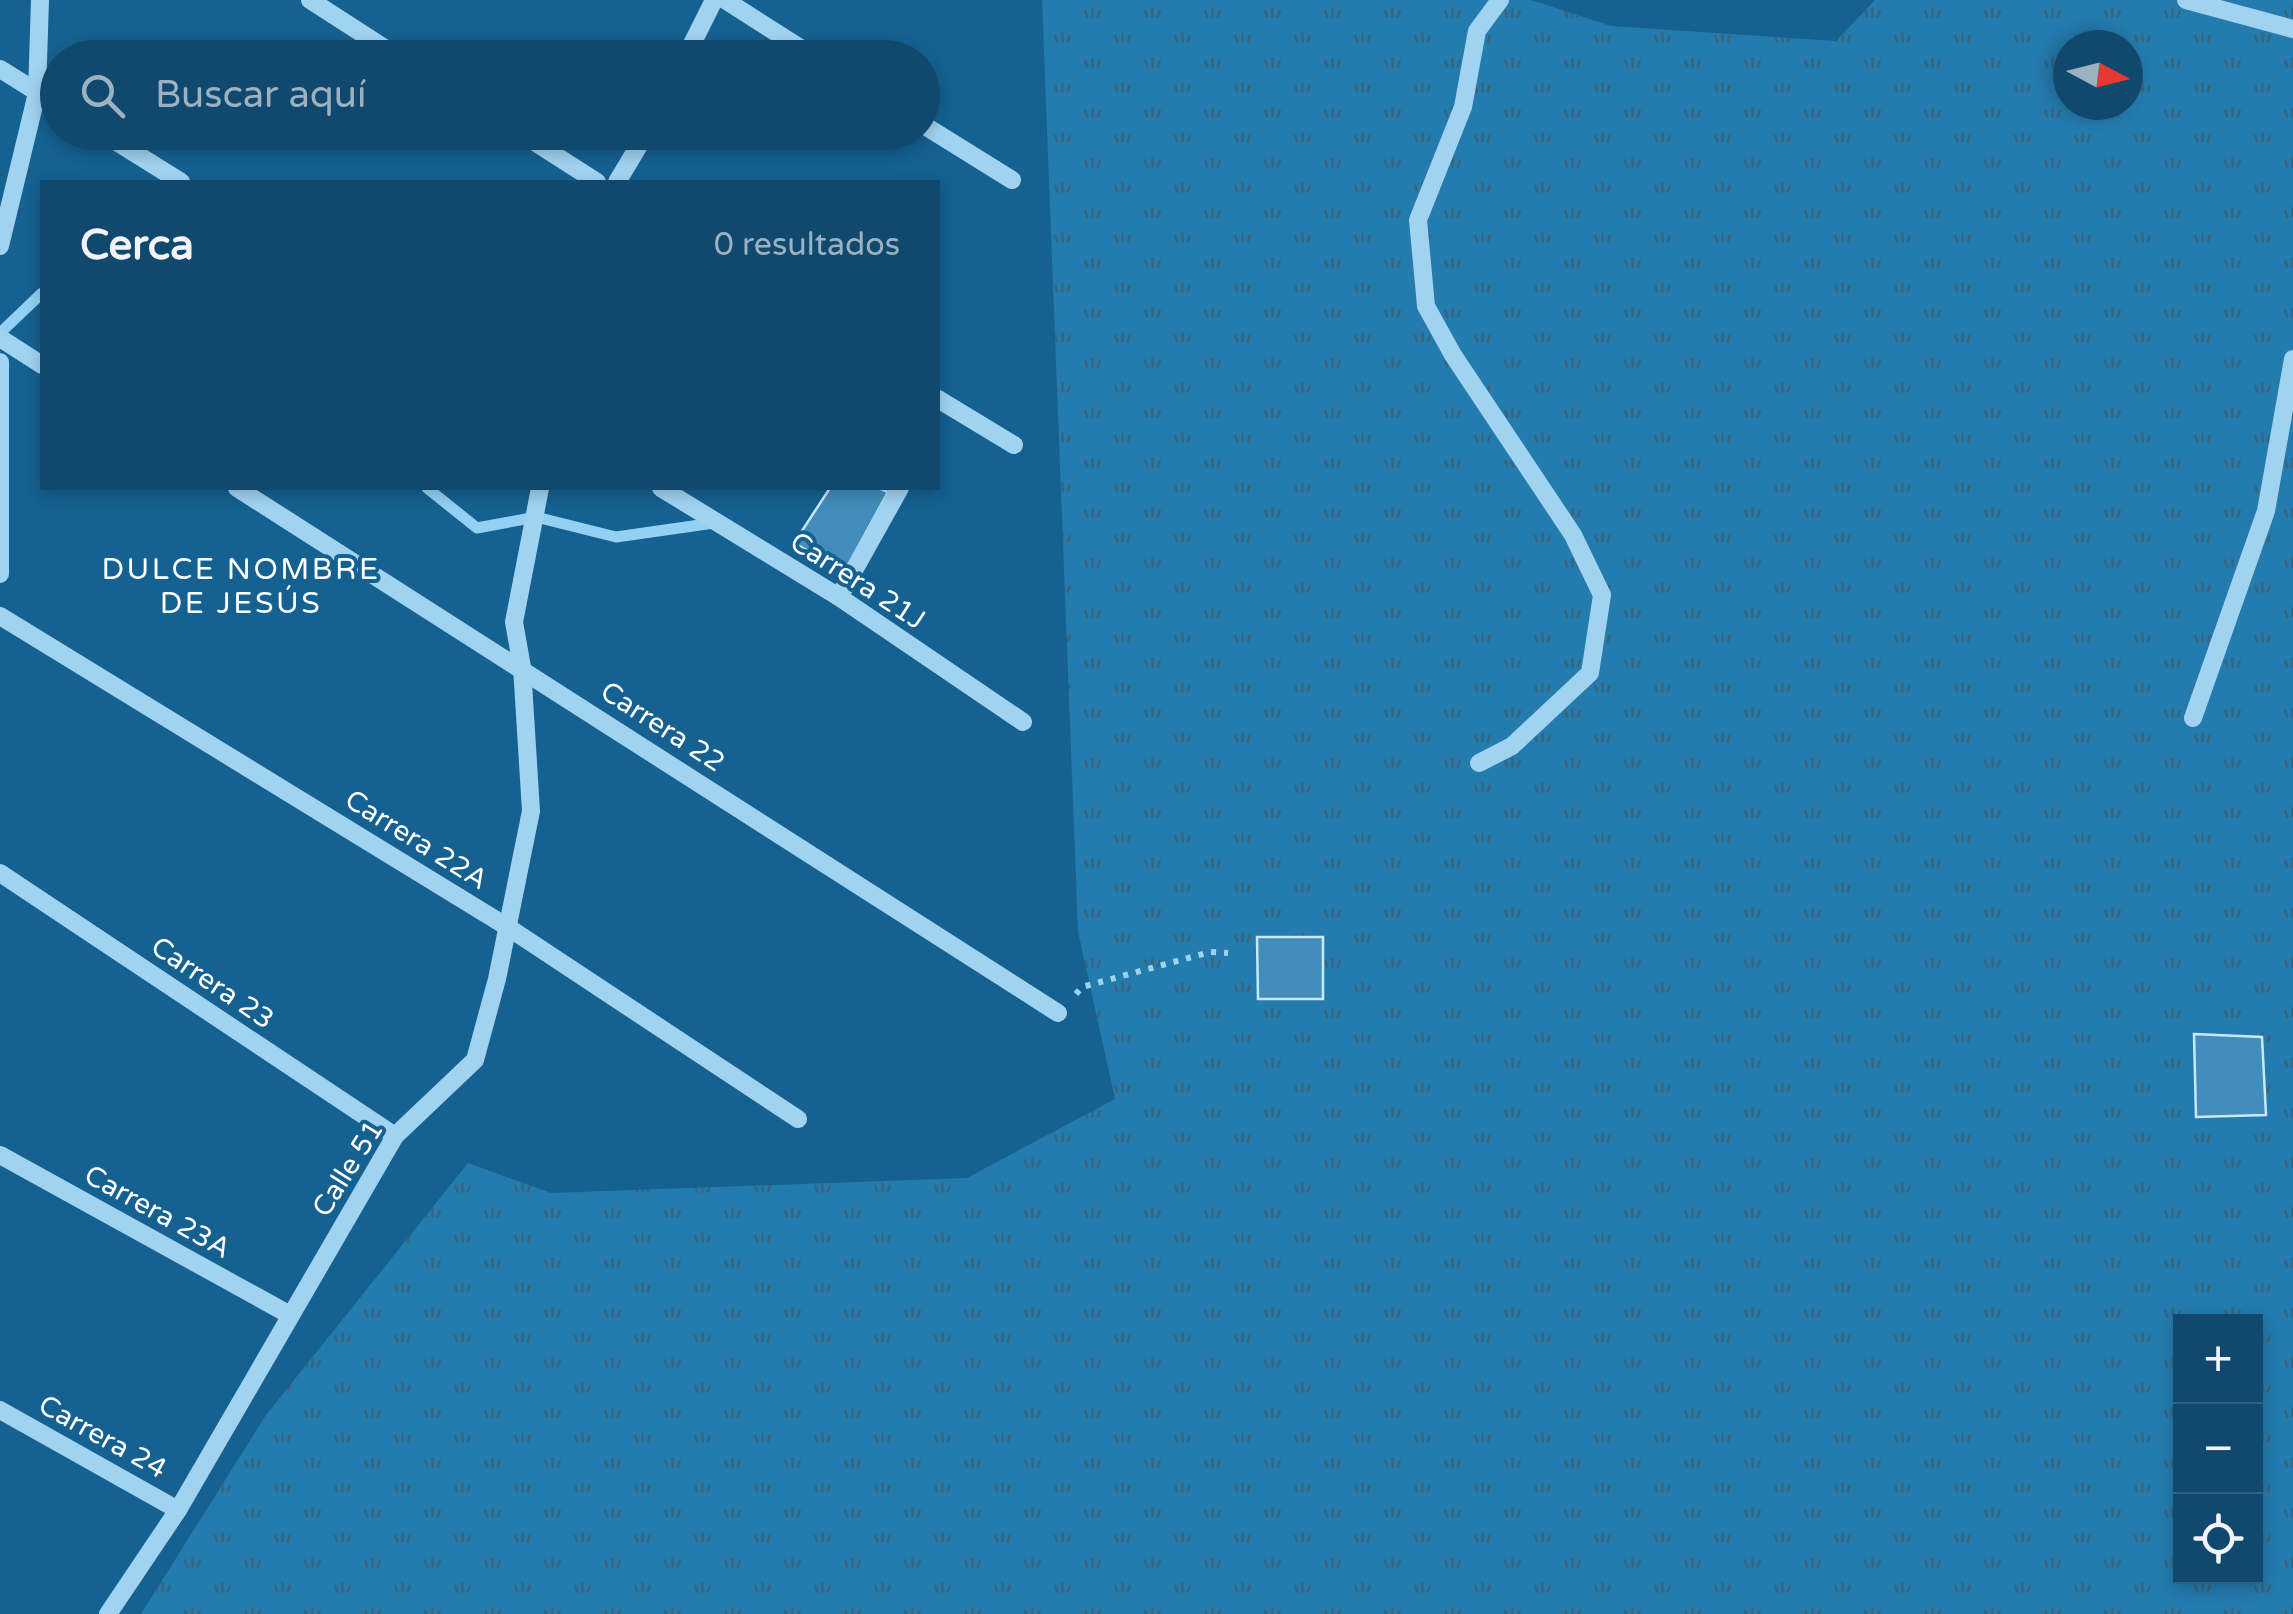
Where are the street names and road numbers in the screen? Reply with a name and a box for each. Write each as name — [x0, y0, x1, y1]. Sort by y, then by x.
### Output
street label: Carrera 21J — [784, 525, 931, 637]
street label: Carrera 22 — [594, 674, 731, 779]
street label: Carrera 22A — [339, 783, 494, 897]
street label: Carrera 23 — [144, 929, 280, 1036]
street label: Calle 51 — [305, 1114, 391, 1223]
street label: Carrera 23A — [78, 1158, 237, 1266]
street label: Carrera 24 — [33, 1388, 172, 1486]

